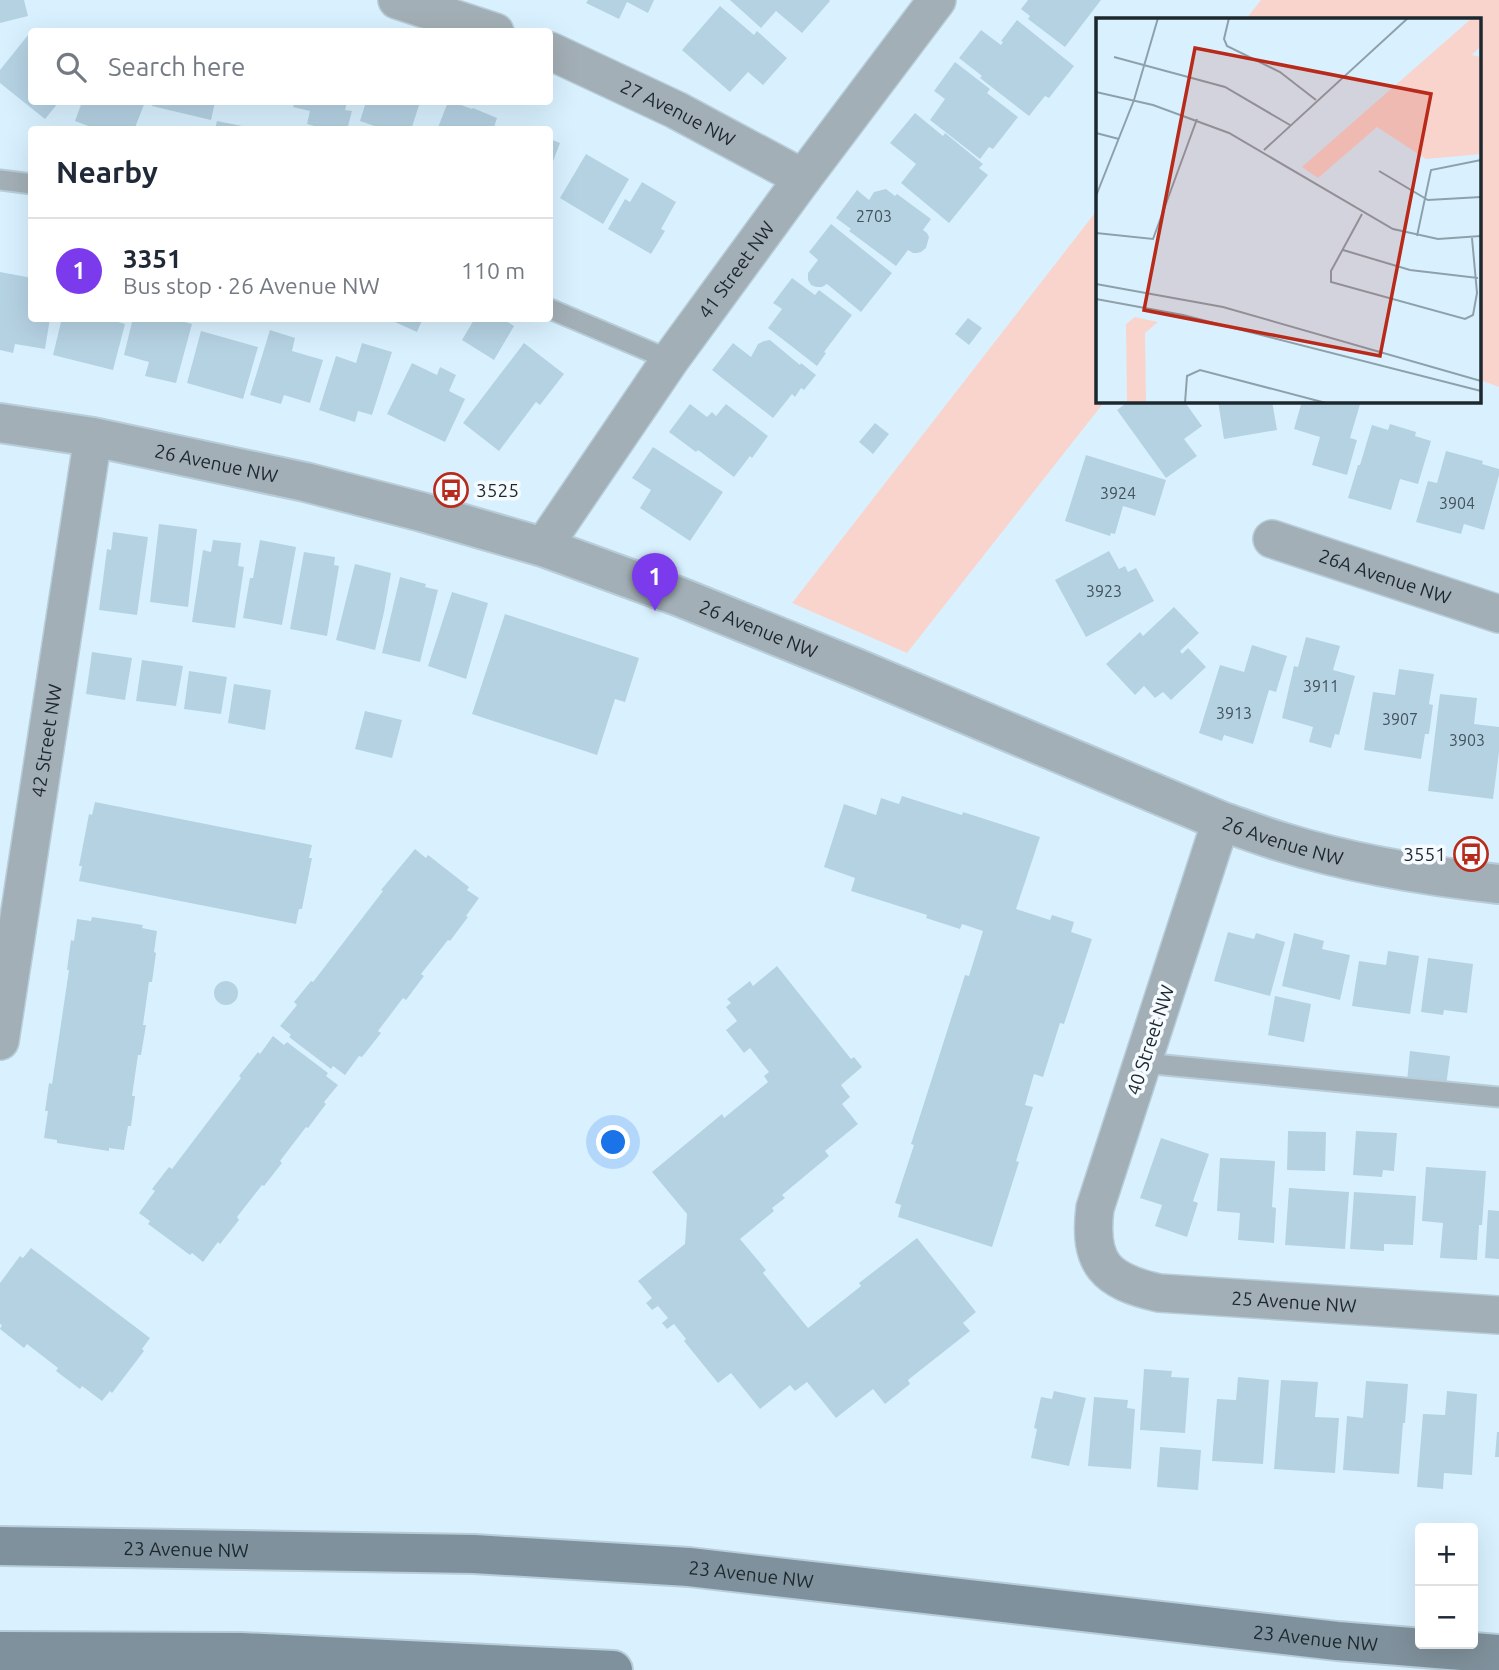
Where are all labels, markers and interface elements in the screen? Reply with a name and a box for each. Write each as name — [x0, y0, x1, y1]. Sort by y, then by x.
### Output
inset map — [1096, 18, 1482, 402]
search box — [28, 28, 553, 105]
icon: search — [52, 48, 90, 86]
text: Search here — [108, 52, 245, 81]
street label: 27 Avenue NW — [617, 75, 739, 151]
text: Nearby — [56, 155, 158, 189]
house number: 2703 — [856, 207, 892, 225]
street label: 41 Street NW — [693, 217, 779, 322]
text: 3351 — [123, 244, 182, 273]
text: 1 — [73, 258, 85, 283]
text: 110 m — [461, 258, 525, 283]
text: Bus stop · 26 Avenue NW — [123, 273, 380, 298]
street label: 26 Avenue NW — [153, 439, 280, 487]
bus stop icon: 3525 — [432, 471, 470, 509]
place label: 3525 — [476, 479, 519, 501]
house number: 3924 — [1100, 484, 1136, 502]
house number: 3904 — [1439, 494, 1475, 512]
street label: 26A Avenue NW — [1316, 544, 1454, 608]
pin: 1 — [632, 553, 678, 611]
house number: 3923 — [1086, 582, 1122, 600]
street label: 26 Avenue NW — [696, 595, 821, 662]
house number: 3911 — [1303, 677, 1339, 695]
street label: 42 Street NW — [27, 682, 66, 799]
house number: 3913 — [1216, 704, 1252, 722]
house number: 3907 — [1382, 710, 1418, 728]
house number: 3903 — [1449, 731, 1485, 749]
street label: 26 Avenue NW — [1220, 811, 1346, 869]
bus stop icon: 3551 — [1452, 835, 1490, 873]
place label: 3551 — [1403, 843, 1446, 865]
street label: 40 Street NW — [1122, 982, 1178, 1098]
your location — [596, 1125, 630, 1159]
street label: 25 Avenue NW — [1231, 1287, 1357, 1317]
map controls — [1415, 1523, 1478, 1649]
button: + — [1415, 1523, 1478, 1586]
street label: 23 Avenue NW — [123, 1537, 249, 1561]
street label: 23 Avenue NW — [688, 1556, 815, 1592]
button: − — [1415, 1586, 1478, 1649]
street label: 23 Avenue NW — [1252, 1621, 1379, 1655]

